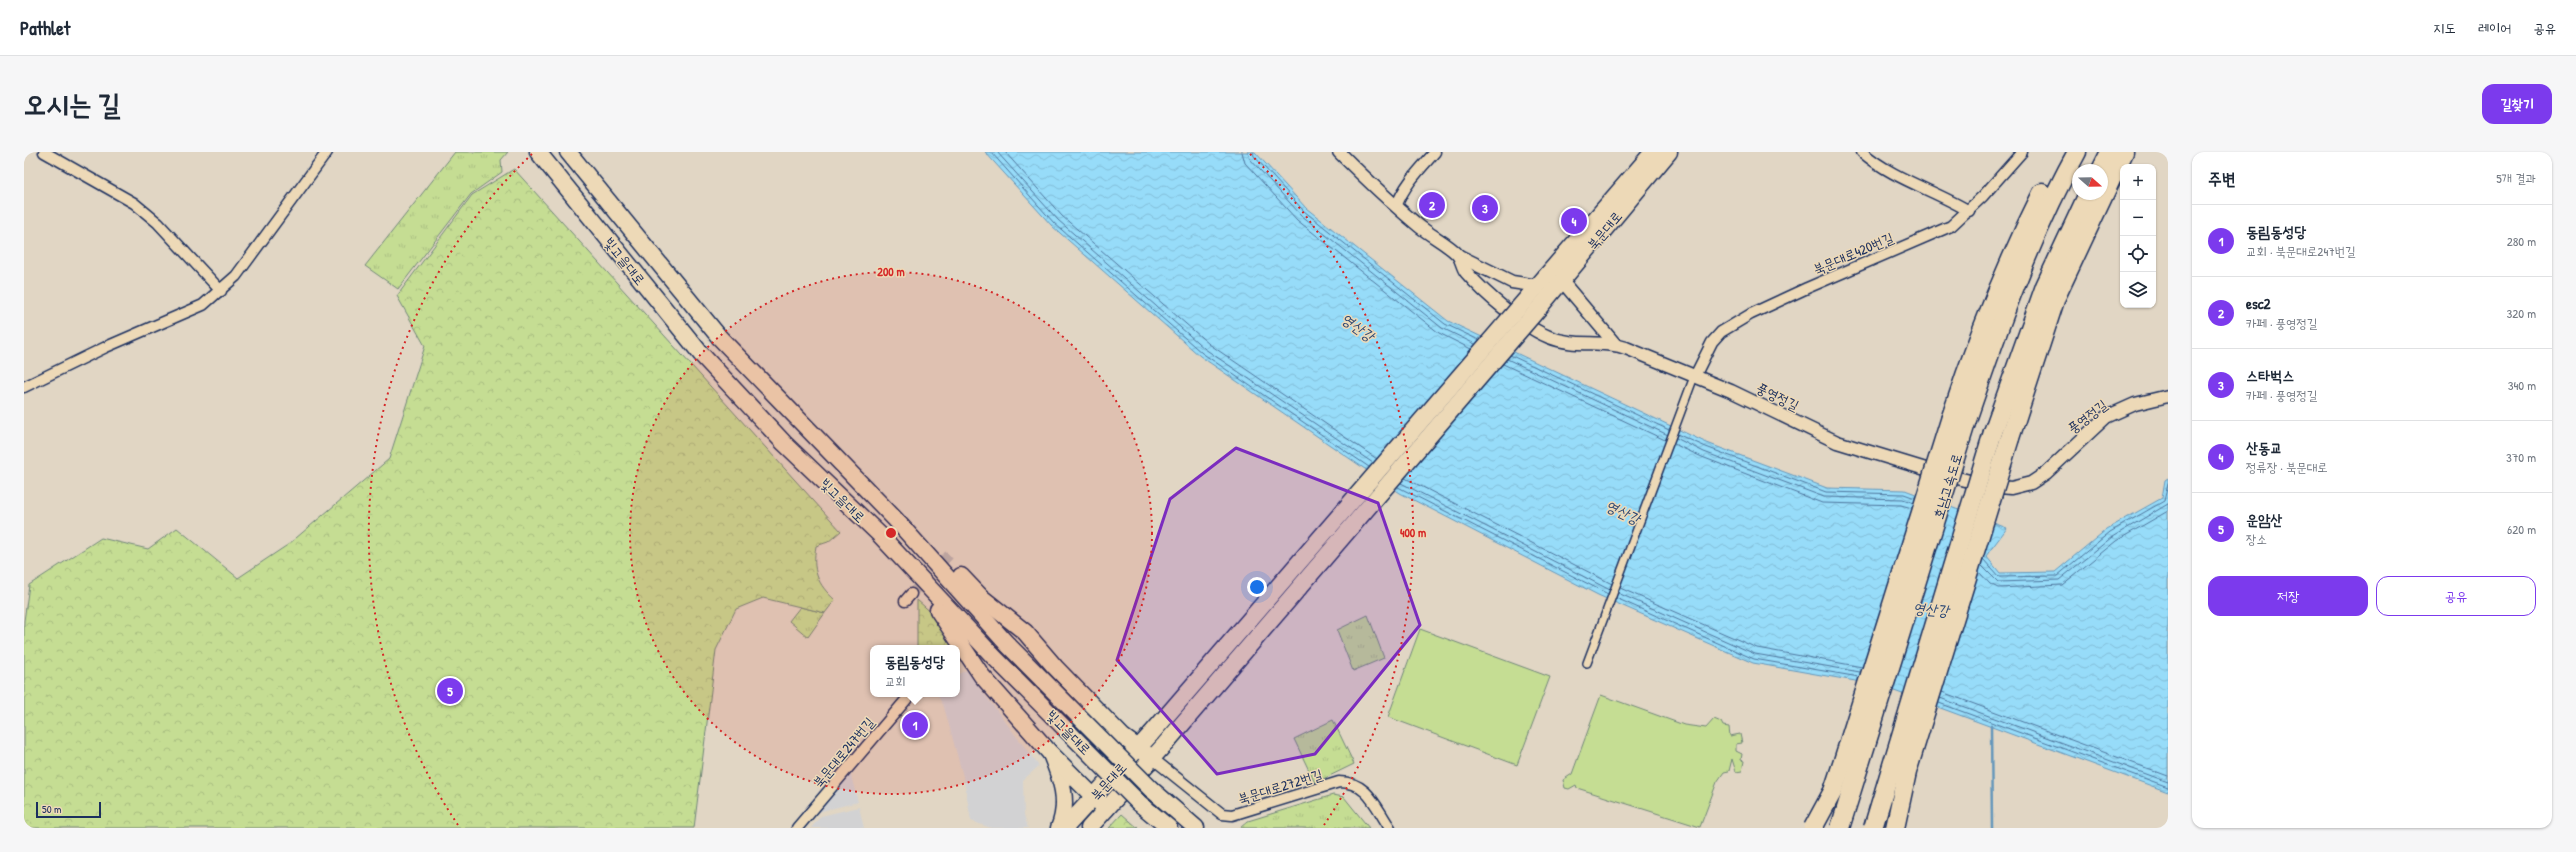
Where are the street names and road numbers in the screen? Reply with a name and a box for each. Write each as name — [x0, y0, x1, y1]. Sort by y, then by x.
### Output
street label: 북문대로 — [1582, 207, 1626, 253]
street label: 북문대로420번길 — [1810, 227, 1897, 278]
street label: 빛고을대로 — [600, 233, 650, 289]
street label: 풍영정길 — [1754, 378, 1803, 415]
street label: 풍영정길 — [2063, 394, 2111, 437]
street label: 호남고속도로 — [1928, 451, 1966, 521]
street label: 빛고을대로 — [816, 474, 870, 526]
street label: 빛고을대로 — [1042, 705, 1096, 759]
street label: 북문대로247번길 — [808, 712, 878, 791]
street label: 북문대로 — [1086, 758, 1130, 804]
street label: 북문대로272번길 — [1235, 764, 1325, 808]

